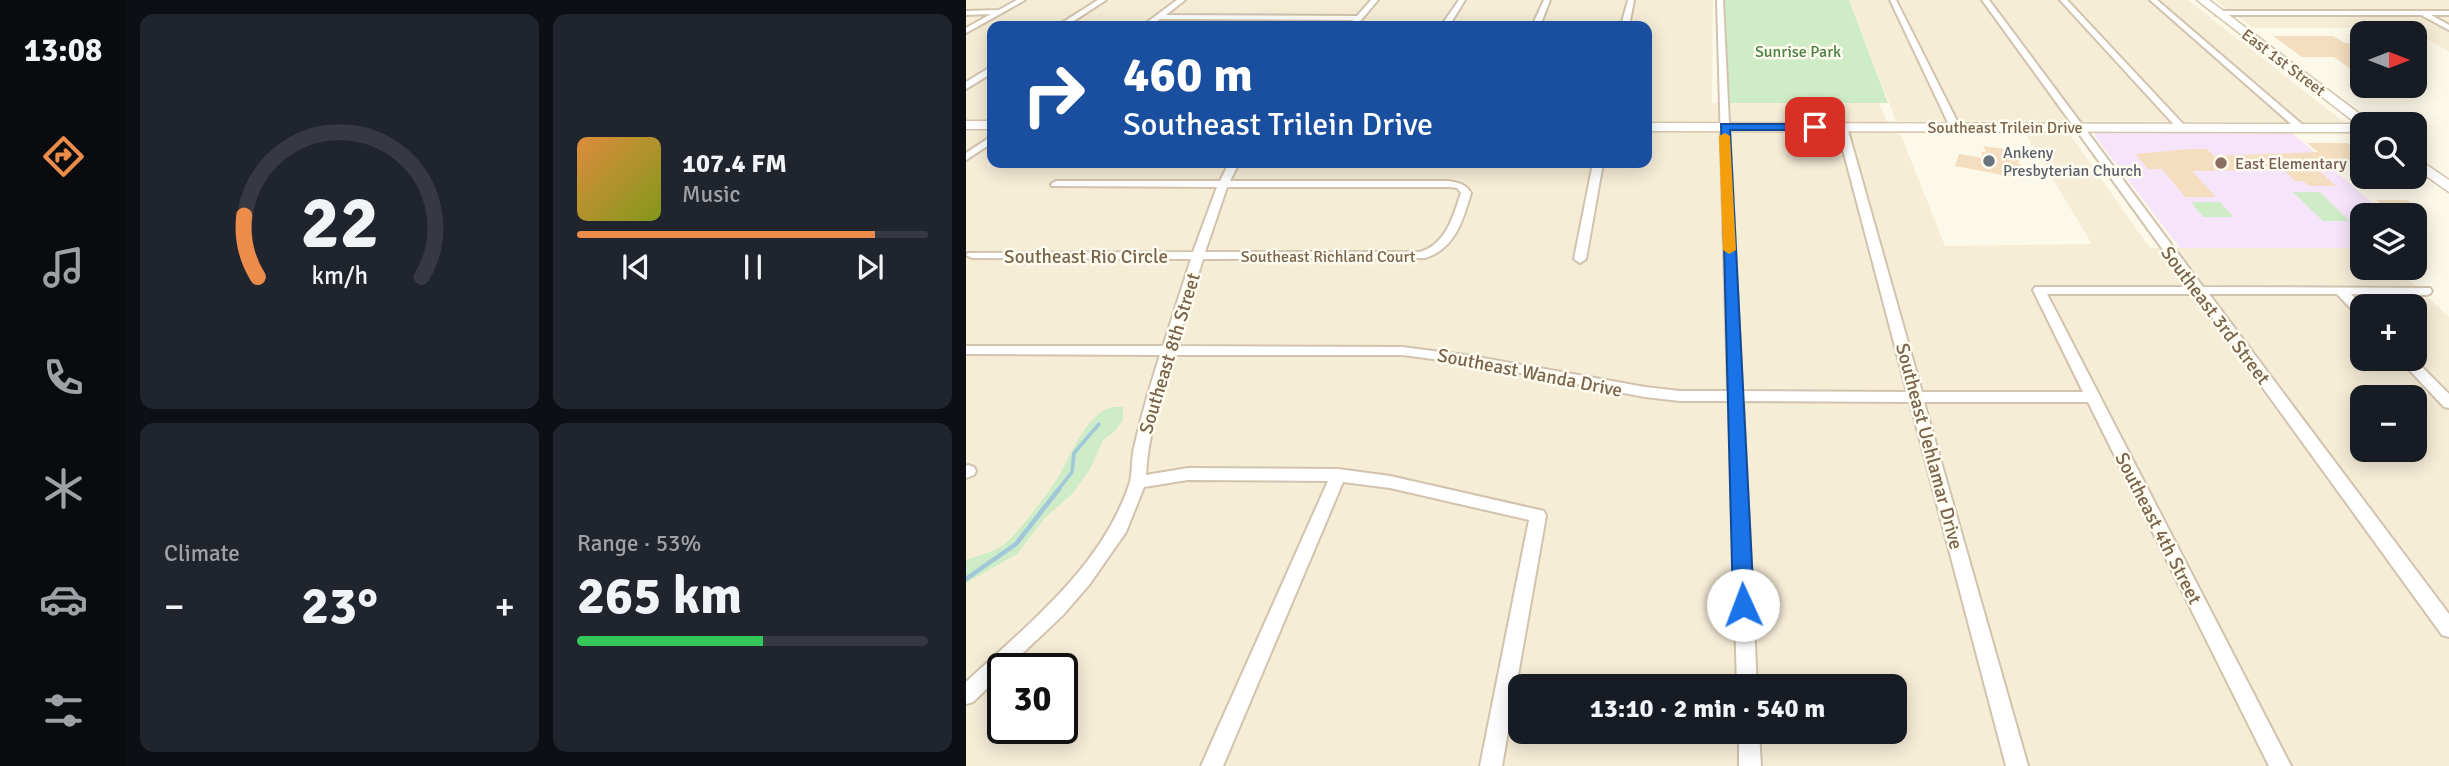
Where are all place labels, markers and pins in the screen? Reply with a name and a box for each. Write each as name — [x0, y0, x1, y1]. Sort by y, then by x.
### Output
pin — [1785, 97, 1845, 157]
place label: Ankeny Presbyterian Church — [2003, 143, 2142, 181]
marker: Ankeny Presbyterian Church — [1981, 153, 1997, 169]
place label: East Elementary — [2235, 154, 2347, 174]
marker: East Elementary — [2213, 155, 2229, 171]

